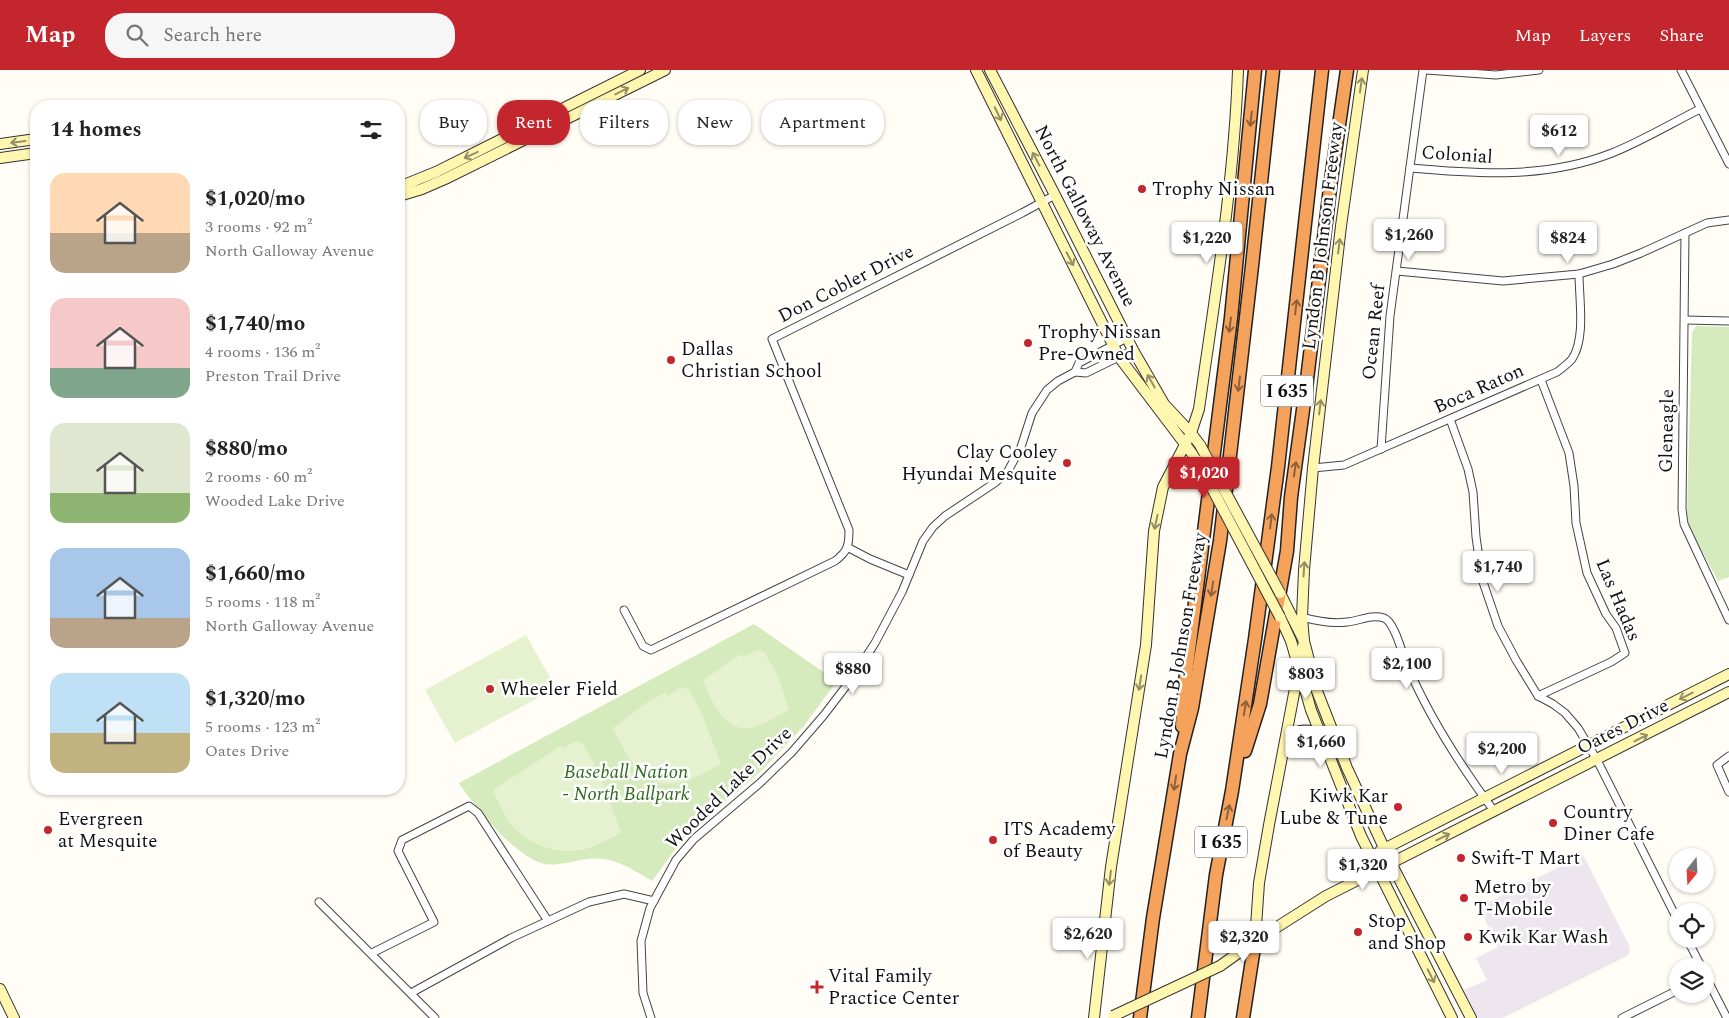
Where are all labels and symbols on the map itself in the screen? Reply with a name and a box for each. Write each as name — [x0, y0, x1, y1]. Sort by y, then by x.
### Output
one-way arrow — [1357, 77, 1367, 93]
one-way arrow — [614, 86, 629, 95]
one-way arrow — [993, 106, 1003, 121]
one-way arrow — [1246, 110, 1256, 126]
pin: $612 — [1529, 114, 1589, 157]
street label: North Galloway Avenue — [1026, 120, 1144, 312]
street label: Lyndon B Johnson Freeway — [1295, 120, 1351, 352]
one-way arrow — [10, 137, 26, 147]
street label: Colonial — [1420, 138, 1494, 172]
one-way arrow — [464, 150, 479, 160]
one-way arrow — [1031, 152, 1041, 167]
place label: Trophy Nissan — [1152, 175, 1275, 204]
marker: Trophy Nissan — [1136, 183, 1148, 195]
pin: $1,260 — [1368, 218, 1450, 261]
pin: $1,220 — [1166, 222, 1248, 264]
pin: $824 — [1538, 222, 1598, 264]
street label: Don Cobler Drive — [773, 237, 919, 331]
one-way arrow — [1334, 238, 1344, 254]
one-way arrow — [1066, 251, 1075, 266]
street label: Ocean Reef — [1355, 281, 1394, 381]
one-way arrow — [1291, 300, 1301, 316]
one-way arrow — [1225, 317, 1235, 333]
place label: Trophy Nissan Pre-Owned — [1038, 318, 1161, 369]
place label: Dallas Christian School — [681, 335, 822, 386]
marker: Trophy Nissan Pre-Owned — [1022, 337, 1034, 349]
marker: Dallas Christian School — [665, 354, 677, 366]
street label: Boca Raton — [1429, 356, 1529, 422]
one-way arrow — [1145, 375, 1155, 389]
one-way arrow — [1234, 376, 1244, 392]
road number: I 635 — [1261, 376, 1313, 406]
street label: Gleneagle — [1652, 389, 1682, 473]
one-way arrow — [1315, 399, 1325, 415]
place label: Clay Cooley Hyundai Mesquite — [901, 438, 1058, 489]
pin: $1,020 — [1163, 456, 1245, 499]
marker: Clay Cooley Hyundai Mesquite — [1061, 457, 1073, 469]
one-way arrow — [1290, 462, 1300, 478]
one-way arrow — [1151, 513, 1160, 529]
one-way arrow — [1266, 513, 1276, 529]
street label: Lyndon B Johnson Freeway — [1147, 530, 1215, 761]
pin: $1,740 — [1457, 550, 1539, 593]
street label: Las Hadas — [1588, 554, 1648, 646]
one-way arrow — [1299, 561, 1309, 577]
one-way arrow — [1207, 581, 1217, 597]
pin: $2,100 — [1366, 648, 1448, 690]
pin: $880 — [823, 652, 883, 695]
pin: $803 — [1276, 658, 1336, 700]
place label: Wheeler Field — [500, 675, 618, 704]
one-way arrow — [1134, 675, 1144, 691]
marker: Wheeler Field — [484, 683, 496, 695]
street label: Oates Drive — [1572, 691, 1674, 763]
one-way arrow — [1678, 691, 1693, 701]
one-way arrow — [1240, 701, 1250, 717]
street label: Wooded Lake Drive — [659, 720, 799, 856]
pin: $1,660 — [1280, 726, 1362, 768]
pin: $2,200 — [1461, 732, 1543, 775]
one-way arrow — [1633, 733, 1648, 743]
park label: Baseball Nation - North Ballpark — [562, 758, 690, 809]
one-way arrow — [1170, 774, 1180, 790]
place label: Kiwk Kar Lube & Tune — [1279, 782, 1388, 833]
place label: Country Diner Cafe — [1563, 798, 1655, 849]
marker: Kiwk Kar Lube & Tune — [1392, 801, 1404, 813]
one-way arrow — [1224, 804, 1233, 820]
place label: Evergreen at Mesquite — [58, 805, 158, 856]
place label: ITS Academy of Beauty — [1003, 815, 1116, 866]
marker: Country Diner Cafe — [1547, 817, 1559, 829]
marker: Evergreen at Mesquite — [42, 824, 54, 836]
road number: I 635 — [1195, 826, 1247, 858]
one-way arrow — [1436, 832, 1451, 842]
marker: ITS Academy of Beauty — [987, 834, 999, 846]
place label: Swift-T Mart — [1471, 844, 1581, 873]
pin: $1,320 — [1322, 848, 1404, 891]
north arrow — [1669, 848, 1714, 892]
marker: Swift-T Mart — [1455, 852, 1467, 864]
one-way arrow — [1105, 870, 1115, 886]
place label: Metro by T-Mobile — [1474, 873, 1553, 924]
marker: Metro by T-Mobile — [1458, 892, 1470, 904]
place label: Stop and Shop — [1368, 907, 1446, 958]
pin: $2,620 — [1047, 918, 1129, 960]
pin: $2,320 — [1203, 920, 1285, 963]
place label: Kwik Kar Wash — [1478, 923, 1609, 952]
marker: Stop and Shop — [1352, 926, 1364, 938]
marker: Kwik Kar Wash — [1462, 931, 1474, 943]
place label: Vital Family Practice Center — [828, 962, 960, 1013]
one-way arrow — [1427, 968, 1436, 983]
marker: Vital Family Practice Center — [810, 980, 824, 994]

